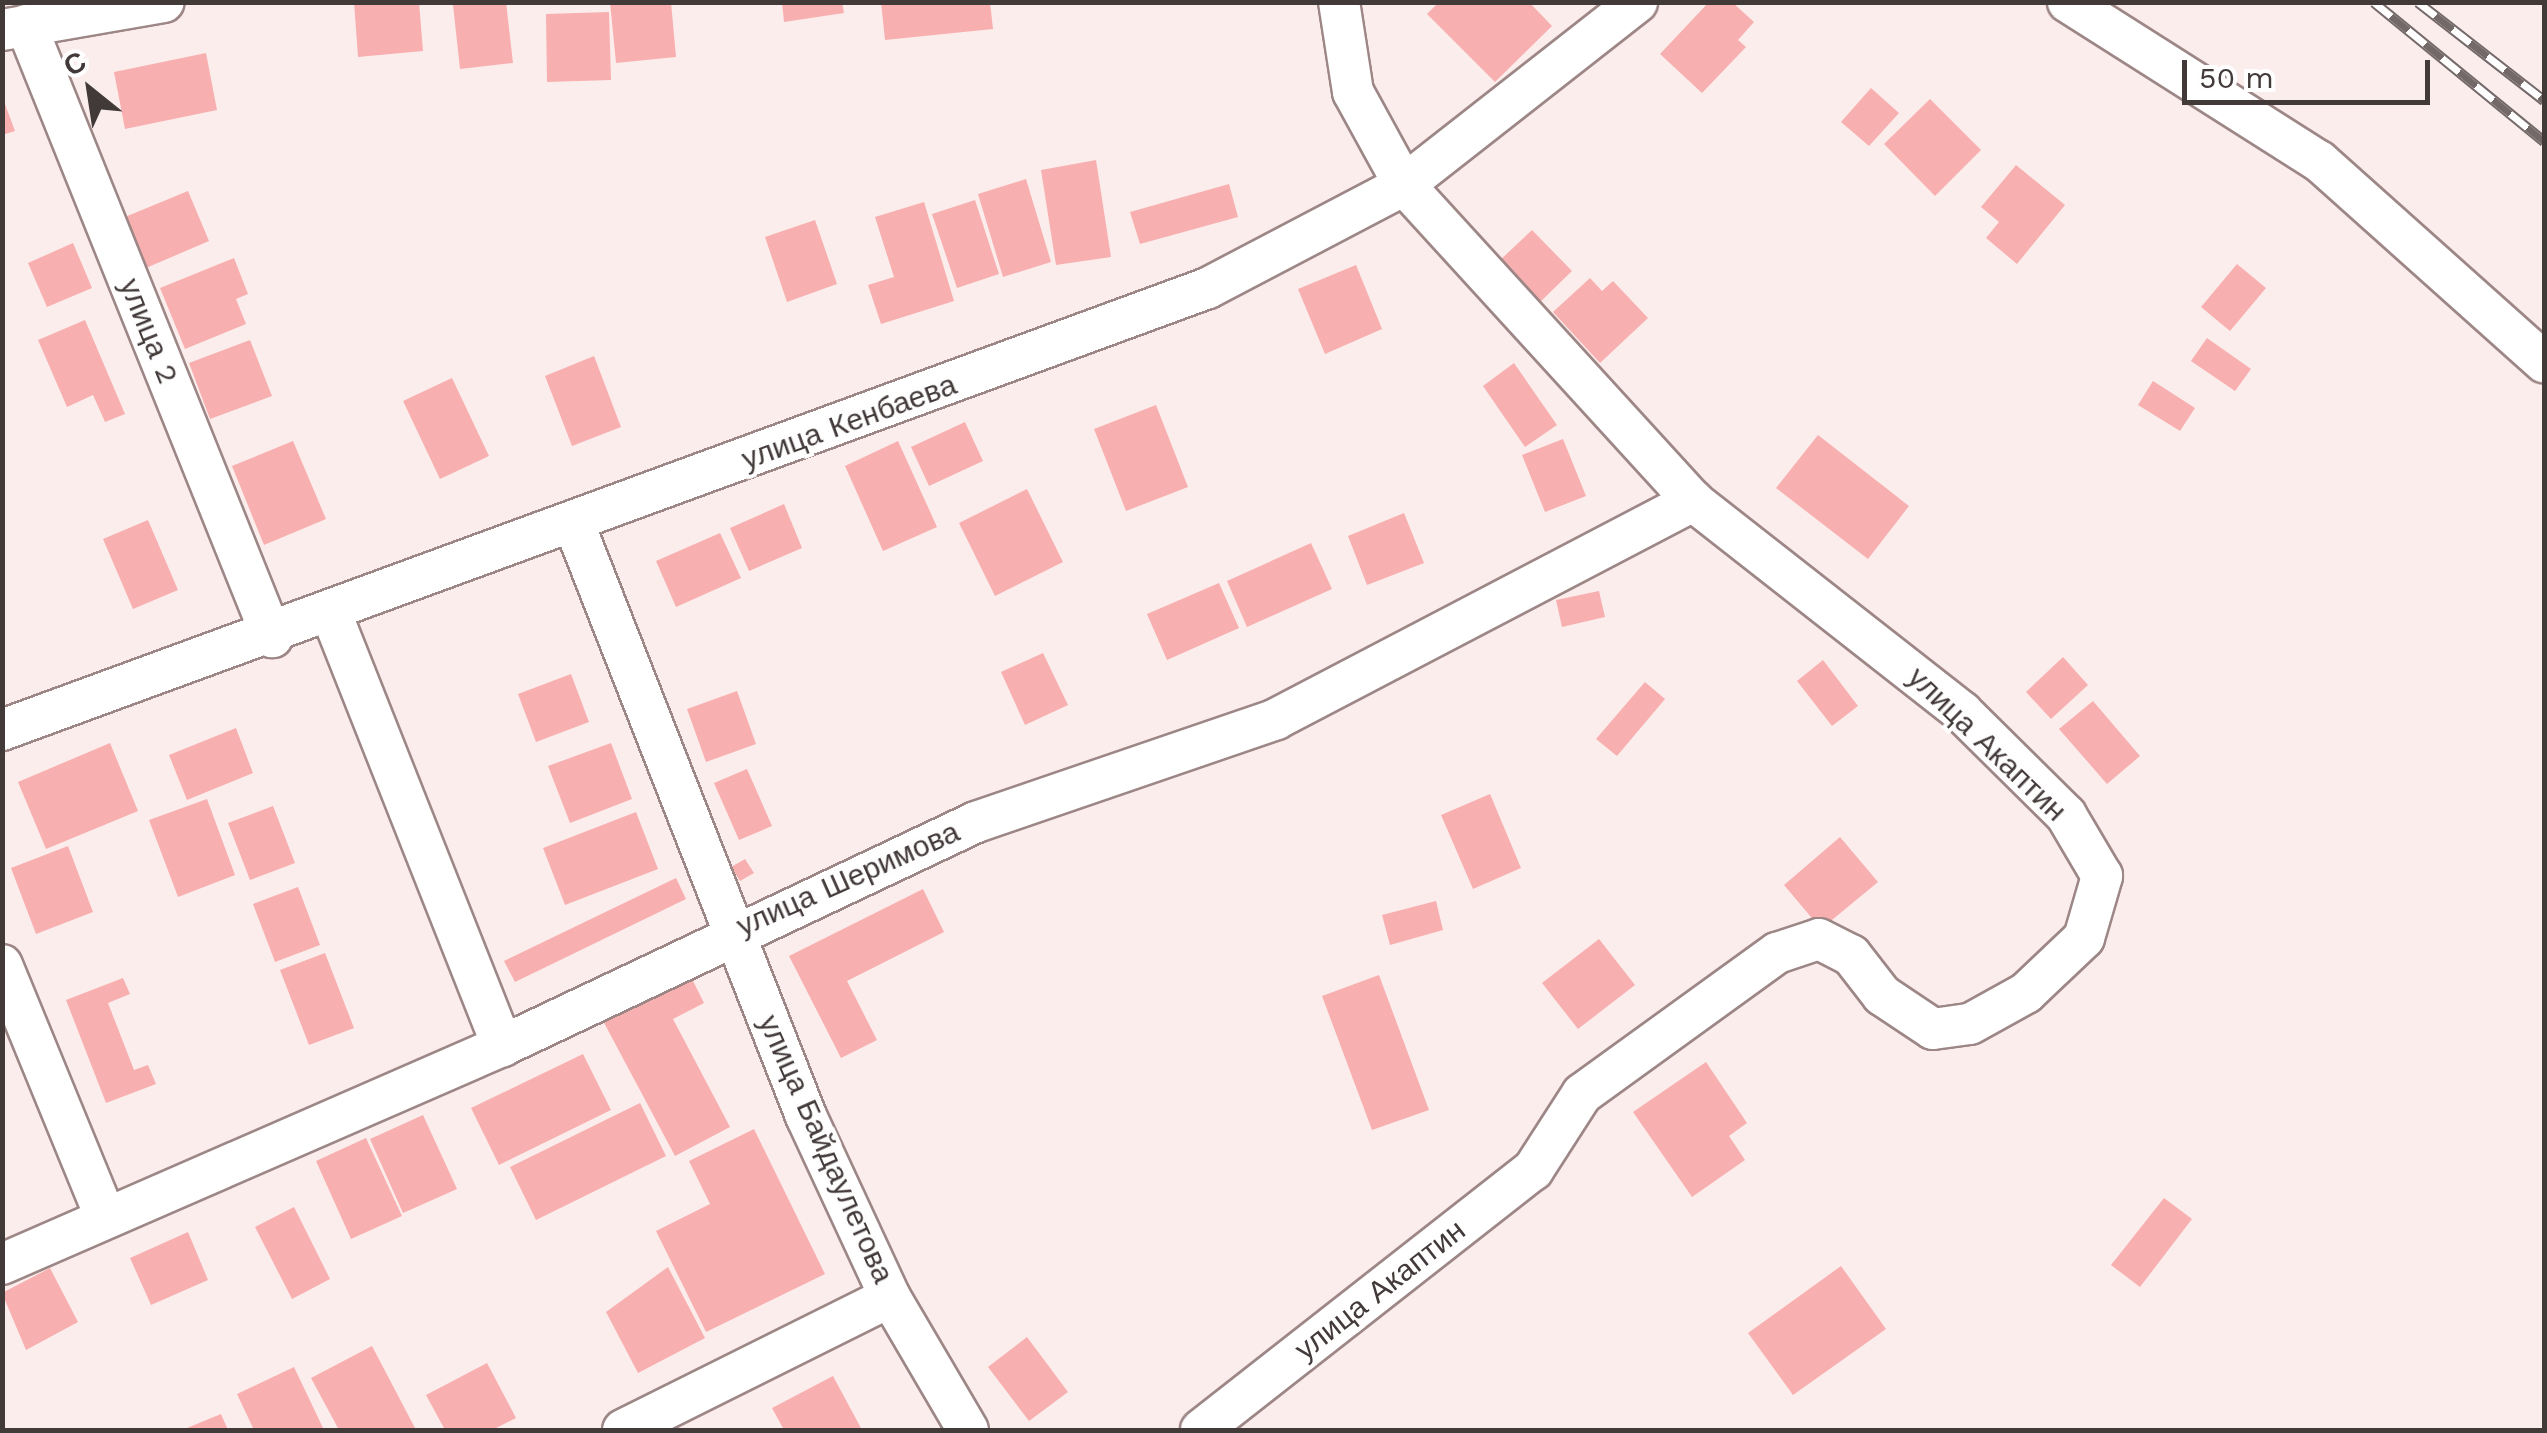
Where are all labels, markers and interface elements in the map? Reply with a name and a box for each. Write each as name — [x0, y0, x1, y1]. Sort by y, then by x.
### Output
north arrow — [40, 40, 140, 140]
scale bar — [2187, 40, 2434, 102]
text: С — [58, 44, 92, 83]
text: 50 m — [2199, 60, 2274, 95]
street label: улица 2 — [112, 273, 186, 389]
street label: улица Кенбаева — [737, 367, 961, 477]
street label: улица Акаптин — [1900, 659, 2074, 829]
street label: улица Шеримова — [731, 814, 965, 944]
street label: улица Байдаулетова — [751, 1009, 901, 1289]
street label: улица Акаптин — [1288, 1212, 1472, 1368]

